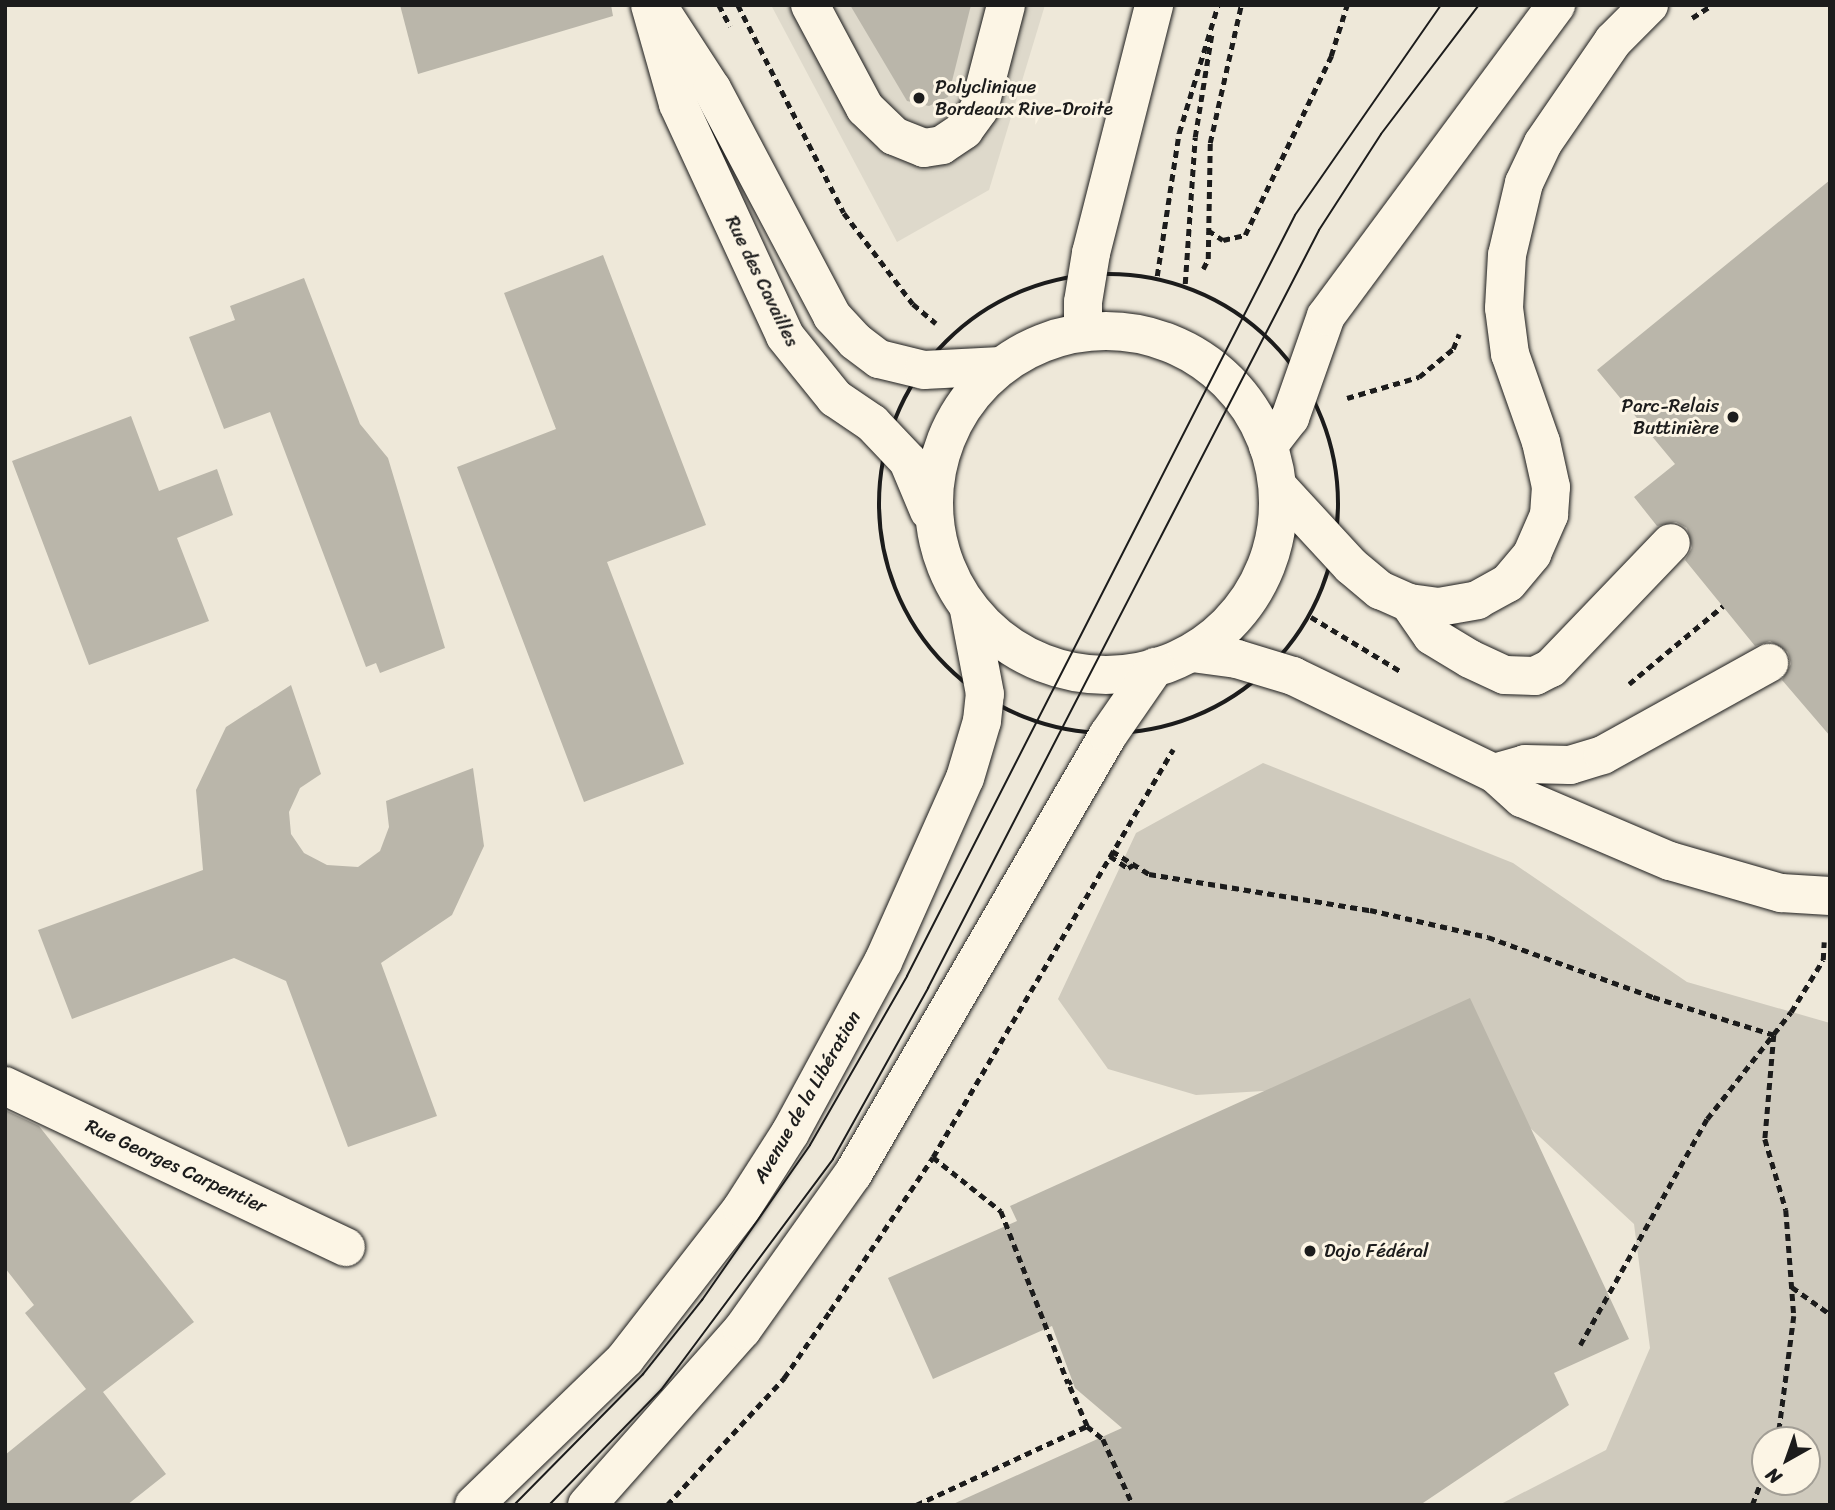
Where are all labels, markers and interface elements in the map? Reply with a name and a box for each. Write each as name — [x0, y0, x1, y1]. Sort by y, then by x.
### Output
place label: Polyclinique Bordeaux Rive-Droite — [935, 76, 1114, 120]
marker: Polyclinique Bordeaux Rive-Droite — [909, 88, 929, 108]
street label: Rue des Cavailles — [720, 211, 804, 351]
place label: Parc-Relais Buttinière — [1622, 395, 1719, 439]
marker: Parc-Relais Buttinière — [1725, 409, 1741, 425]
street label: Avenue de la Libération — [748, 1007, 866, 1187]
street label: Rue Georges Carpentier — [82, 1114, 270, 1218]
place label: Dojo Fédéral — [1324, 1240, 1428, 1262]
marker: Dojo Fédéral — [1302, 1243, 1318, 1259]
north arrow — [1751, 1426, 1821, 1496]
text: N — [1758, 1459, 1789, 1493]

